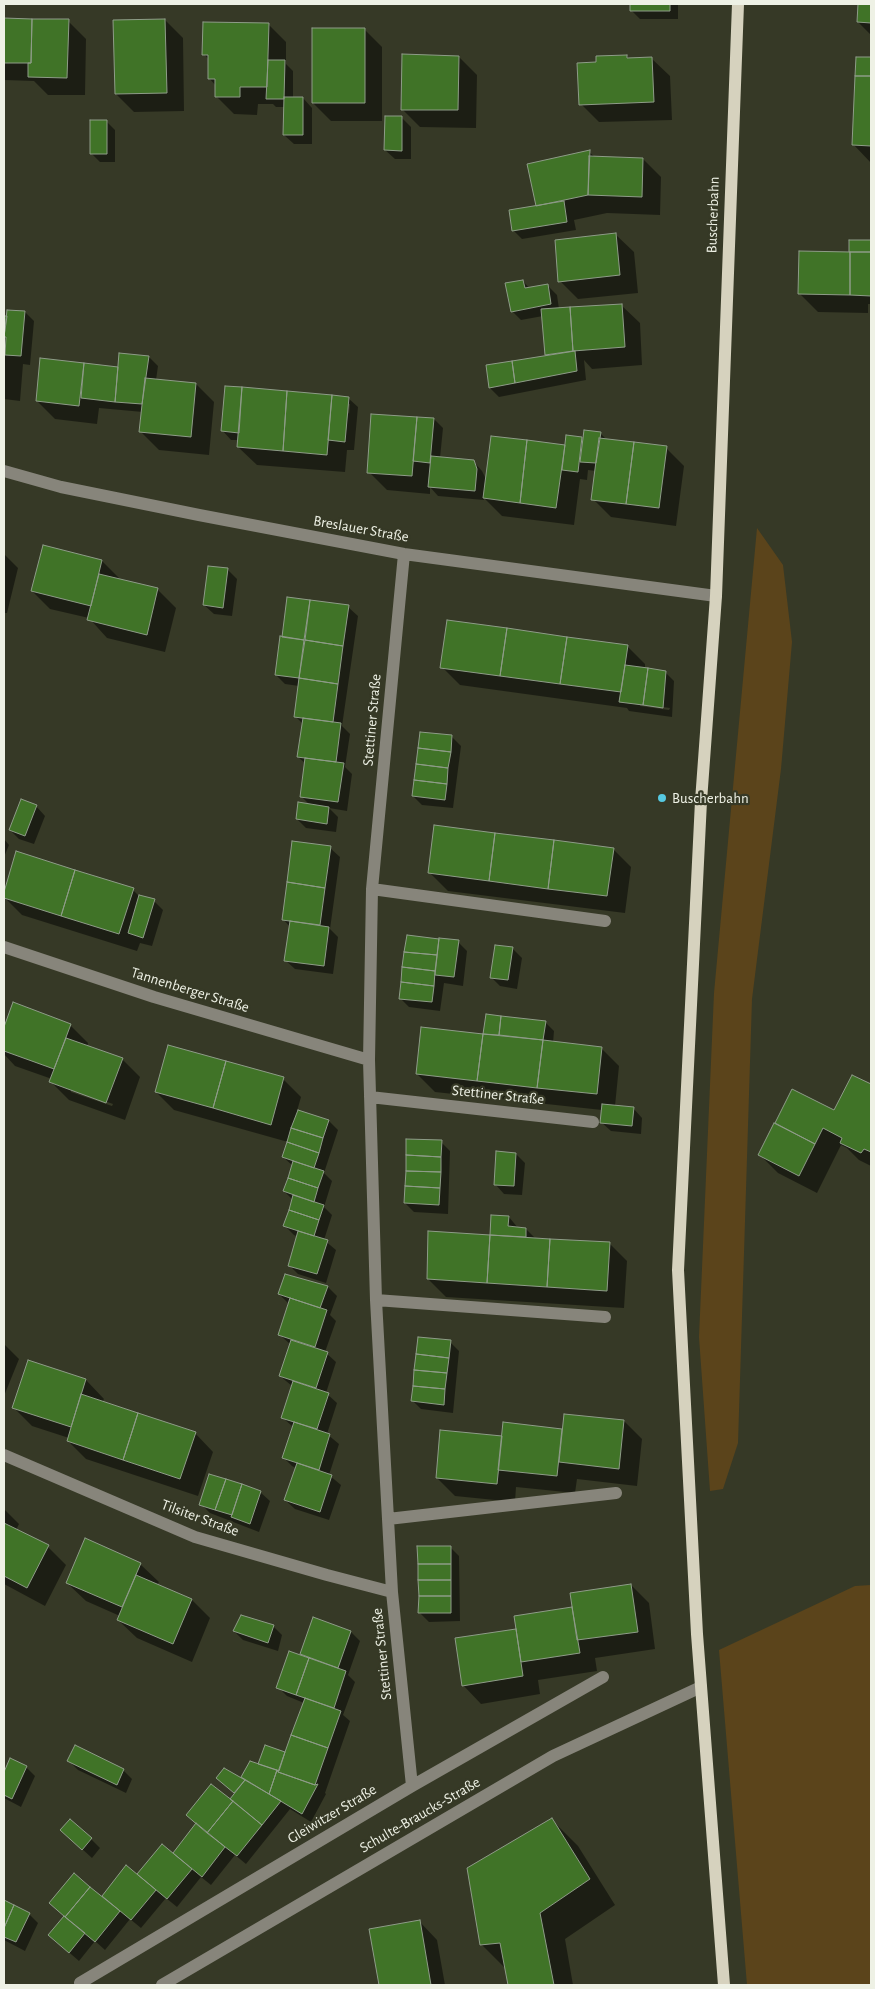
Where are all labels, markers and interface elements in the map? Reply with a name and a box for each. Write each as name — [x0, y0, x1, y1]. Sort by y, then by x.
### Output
street label: Buscherbahn — [703, 176, 723, 254]
street label: Breslauer Straße — [312, 512, 410, 546]
street label: Stettiner Straße — [359, 673, 385, 767]
place label: Buscherbahn — [672, 789, 749, 807]
marker: Buscherbahn — [656, 792, 668, 804]
street label: Tannenberger Straße — [129, 963, 251, 1017]
street label: Stettiner Straße — [451, 1081, 545, 1109]
street label: Tilsiter Straße — [159, 1496, 241, 1540]
street label: Stettiner Straße — [368, 1607, 396, 1701]
street label: Schulte-Braucks-Straße — [357, 1773, 483, 1857]
street label: Gleiwitzer Straße — [284, 1780, 380, 1848]

